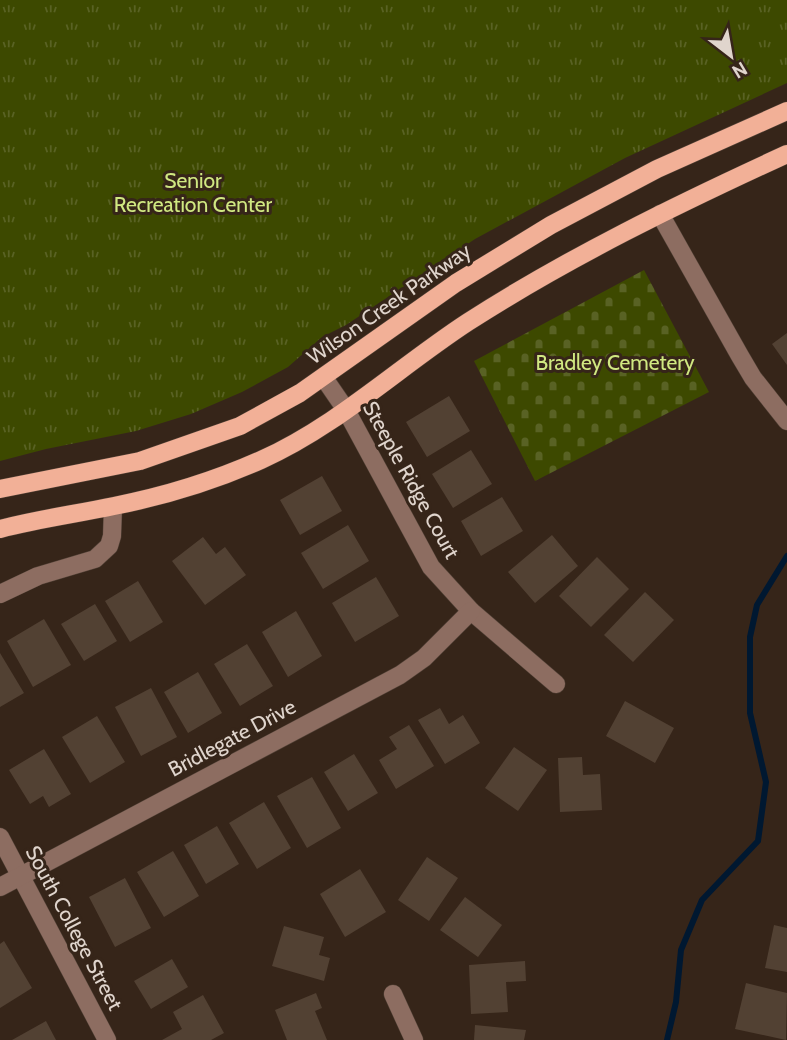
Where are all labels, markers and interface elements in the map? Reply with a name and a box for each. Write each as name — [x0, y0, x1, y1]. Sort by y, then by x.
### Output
north arrow — [696, 21, 766, 91]
text: N — [728, 57, 751, 83]
park label: Senior Recreation Center — [114, 168, 273, 217]
street label: Wilson Creek Parkway — [302, 238, 476, 369]
park label: Bradley Cemetery — [535, 350, 695, 375]
street label: Steeple Ridge Court — [358, 397, 465, 563]
street label: Bridlegate Drive — [164, 693, 300, 782]
street label: South College Street — [21, 841, 128, 1014]

